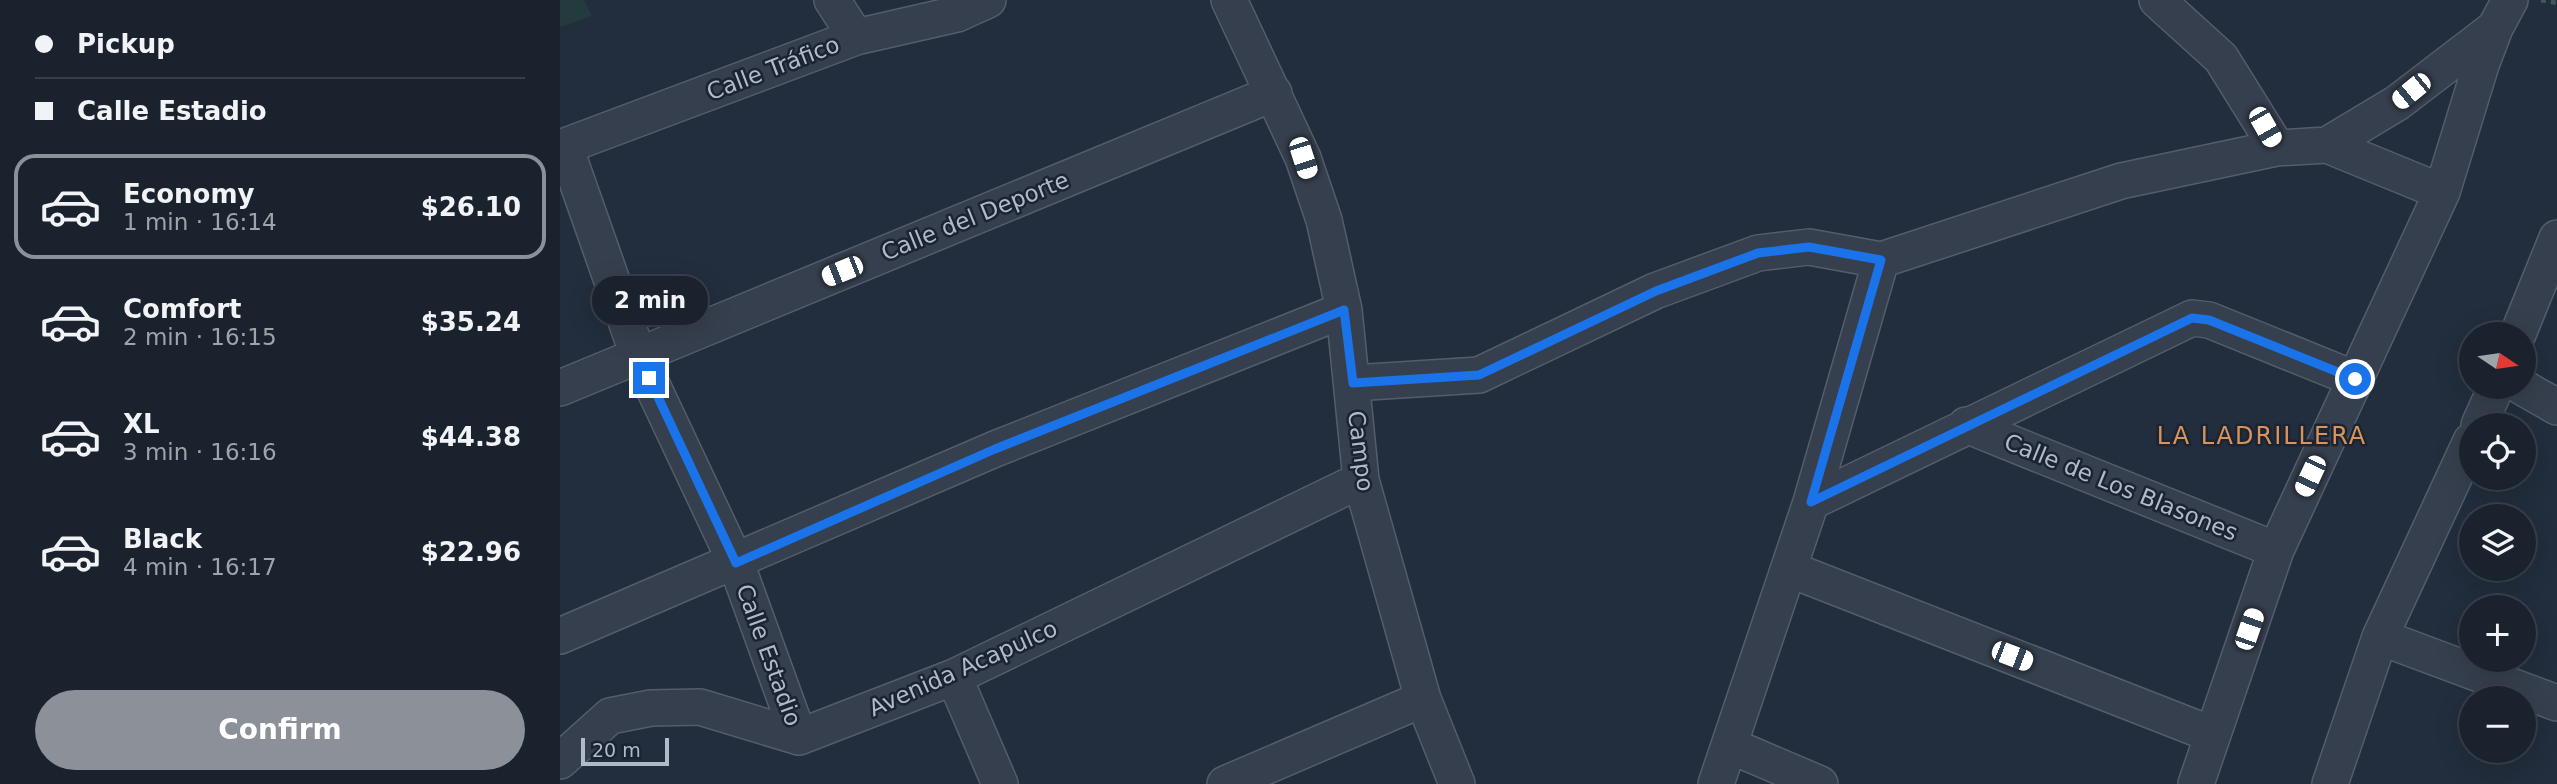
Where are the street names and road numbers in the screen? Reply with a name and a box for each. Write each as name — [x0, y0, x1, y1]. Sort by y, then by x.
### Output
street label: Calle Tráfico — [703, 31, 843, 105]
street label: Calle del Deporte — [877, 166, 1073, 266]
street label: Campo — [1343, 409, 1379, 493]
street label: Calle de Los Blasones — [2001, 428, 2241, 546]
street label: Calle Estadio — [731, 581, 807, 729]
street label: Avenida Acapulco — [865, 615, 1061, 721]

